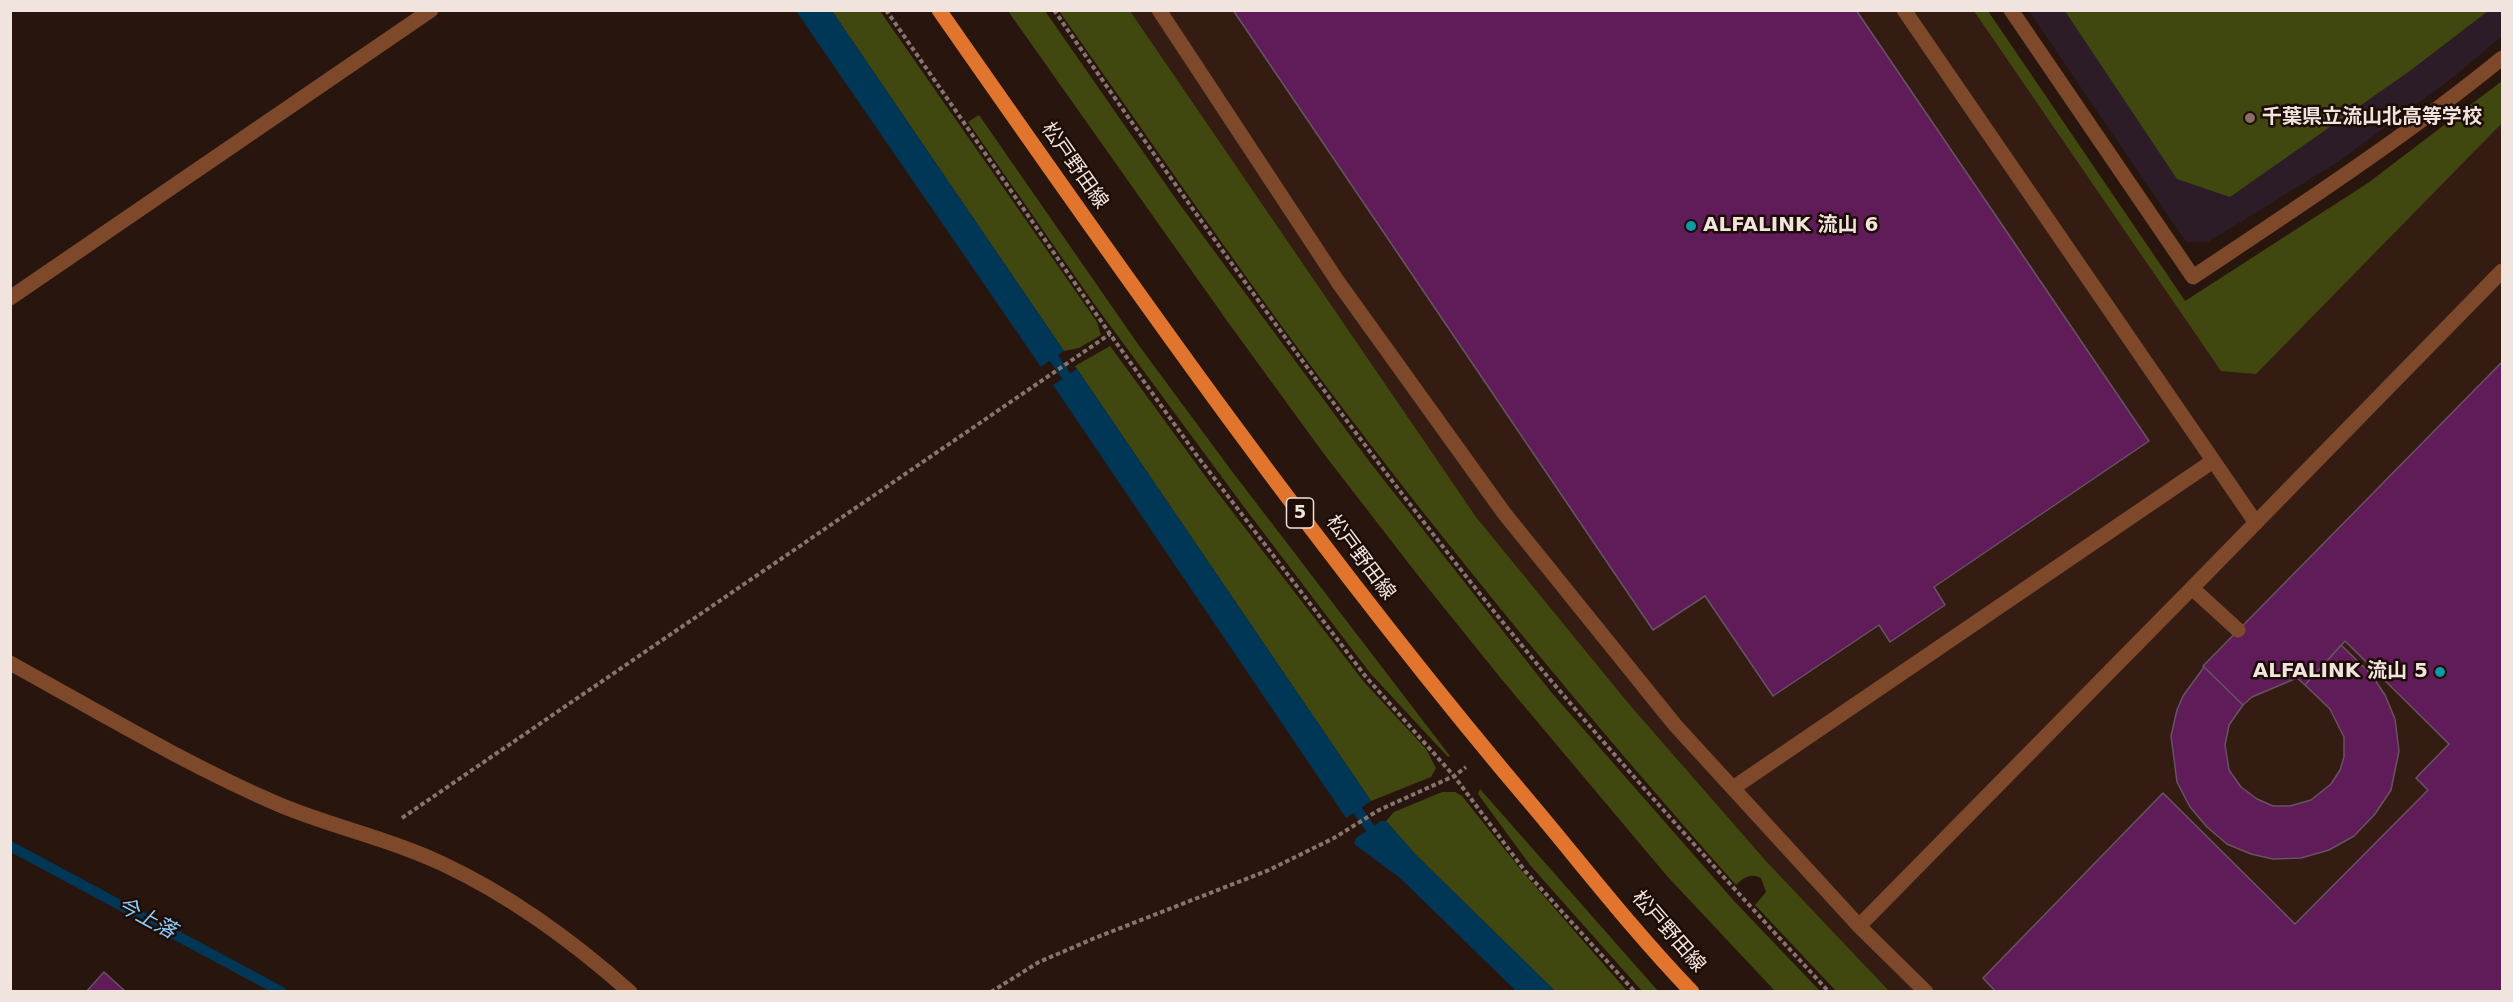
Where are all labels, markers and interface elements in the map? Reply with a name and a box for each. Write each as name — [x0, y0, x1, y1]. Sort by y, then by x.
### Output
place label: 千葉県立流山北高等学校 — [2262, 106, 2482, 130]
marker: 千葉県立流山北高等学校 — [2243, 111, 2257, 125]
street label: 松戸野田線 — [1035, 118, 1113, 214]
place label: ALFALINK 流山 6 — [1703, 214, 1878, 238]
marker: ALFALINK 流山 6 — [1684, 219, 1698, 233]
road number: 5 — [1286, 498, 1314, 528]
street label: 松戸野田線 — [1320, 511, 1400, 605]
place label: ALFALINK 流山 5 — [2253, 660, 2428, 684]
marker: ALFALINK 流山 5 — [2433, 665, 2447, 679]
street label: 松戸野田線 — [1626, 886, 1710, 978]
water label: 今上落 — [112, 893, 180, 945]

